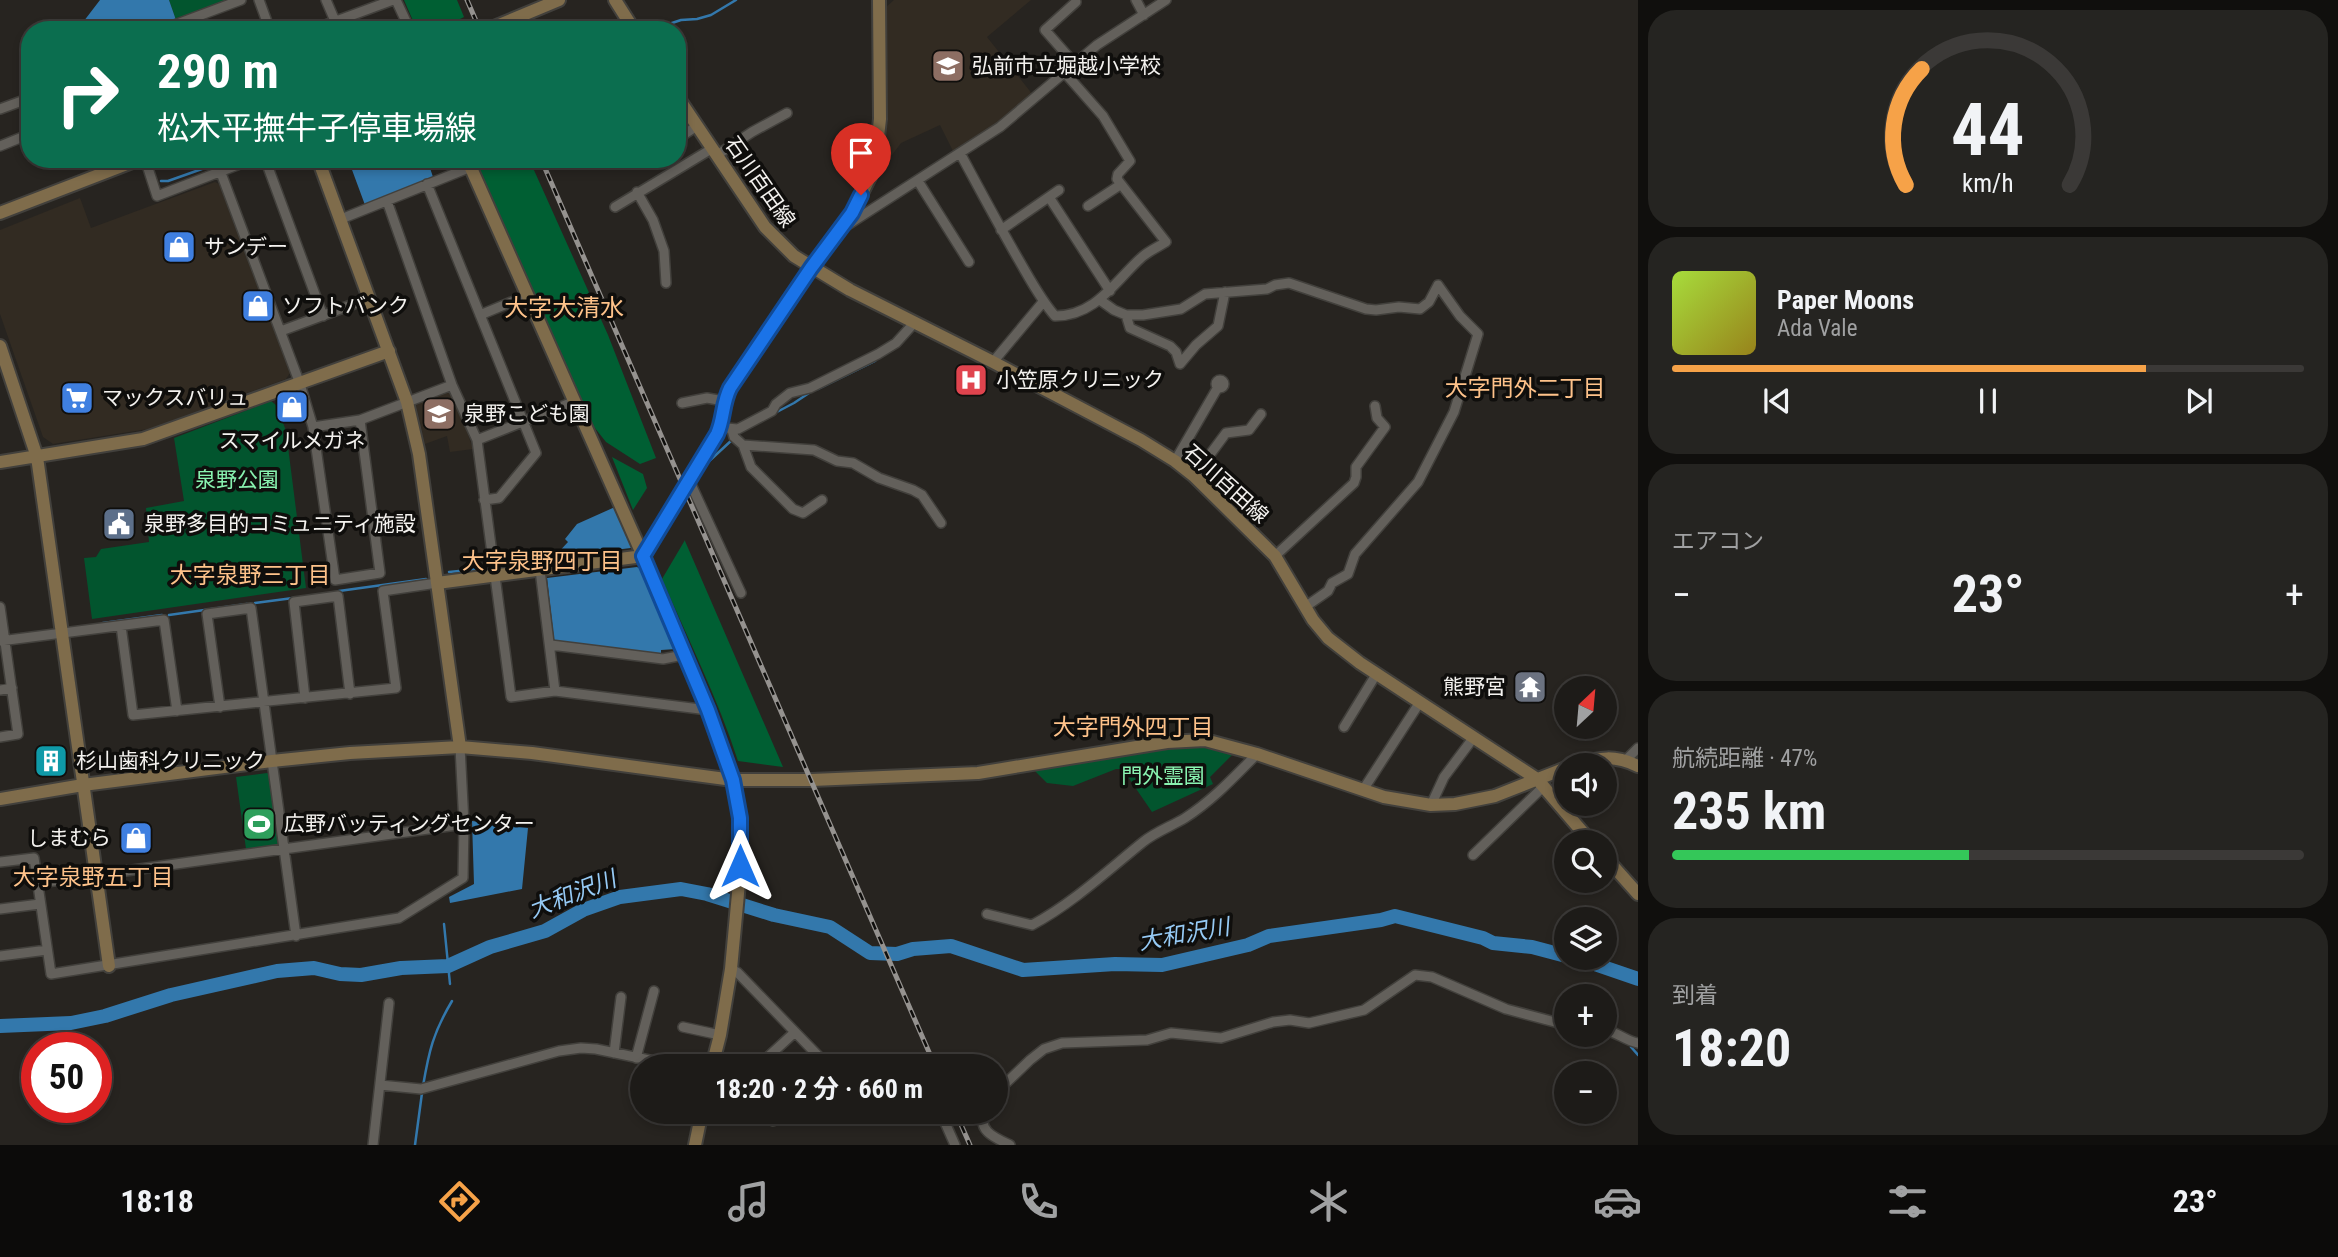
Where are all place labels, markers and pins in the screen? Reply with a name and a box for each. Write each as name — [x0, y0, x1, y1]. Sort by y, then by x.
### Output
school or university icon: 弘前市立堀越小学校 — [929, 47, 967, 85]
place label: 弘前市立堀越小学校 — [972, 54, 1161, 78]
pin — [831, 123, 891, 195]
shop icon: サンデー — [160, 228, 198, 266]
place label: サンデー — [204, 235, 288, 259]
shop icon: ソフトバンク — [239, 287, 277, 325]
place label: ソフトバンク — [282, 294, 409, 318]
hospital icon: 小笠原クリニック — [952, 361, 990, 399]
place label: 小笠原クリニック — [996, 368, 1164, 392]
supermarket icon: マックスバリュ — [58, 379, 96, 417]
place label: マックスバリュ — [102, 386, 248, 410]
shop icon: スマイルメガネ — [273, 388, 311, 426]
school or university icon: 泉野こども園 — [420, 395, 458, 433]
place label: 泉野こども園 — [464, 402, 590, 426]
place label: スマイルメガネ — [219, 429, 365, 453]
public building icon: 泉野多目的コミュニティ施設 — [100, 505, 138, 543]
place label: 泉野多目的コミュニティ施設 — [144, 512, 416, 536]
temple icon: 熊野宮 — [1511, 668, 1549, 706]
place label: 熊野宮 — [1443, 675, 1506, 699]
building icon: 杉山歯科クリニック — [32, 742, 70, 780]
place label: 杉山歯科クリニック — [76, 749, 265, 773]
sports icon: 広野バッティングセンター — [240, 805, 278, 843]
place label: 広野バッティングセンター — [284, 812, 535, 836]
shop icon: しまむら — [117, 819, 155, 857]
place label: しまむら — [27, 826, 111, 850]

